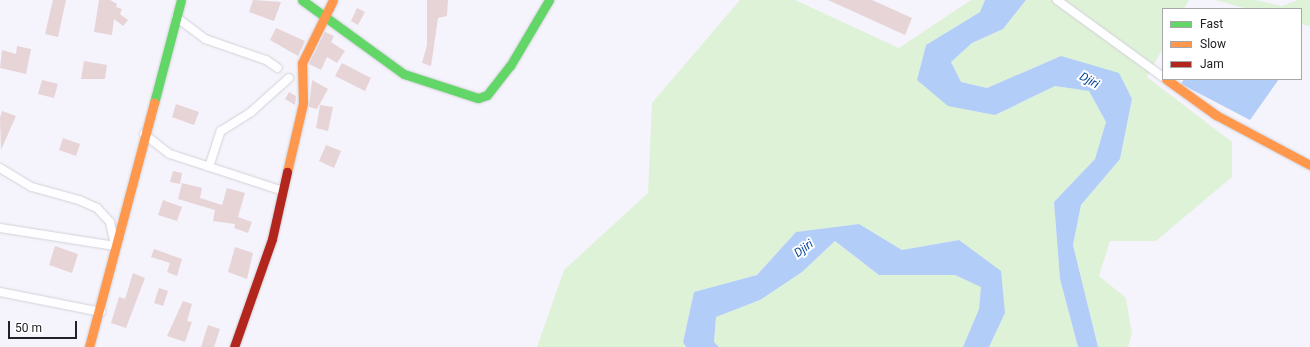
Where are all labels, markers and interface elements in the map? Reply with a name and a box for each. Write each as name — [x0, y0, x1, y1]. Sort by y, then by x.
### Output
legend — [1162, 8, 1302, 80]
text: Fast — [1200, 17, 1223, 31]
text: Slow — [1200, 37, 1226, 51]
text: Jam — [1200, 57, 1224, 71]
water label: Djiri — [1077, 70, 1101, 92]
water label: Djiri — [792, 237, 816, 261]
scale bar — [10, 313, 79, 339]
text: 50 m — [15, 321, 42, 335]

